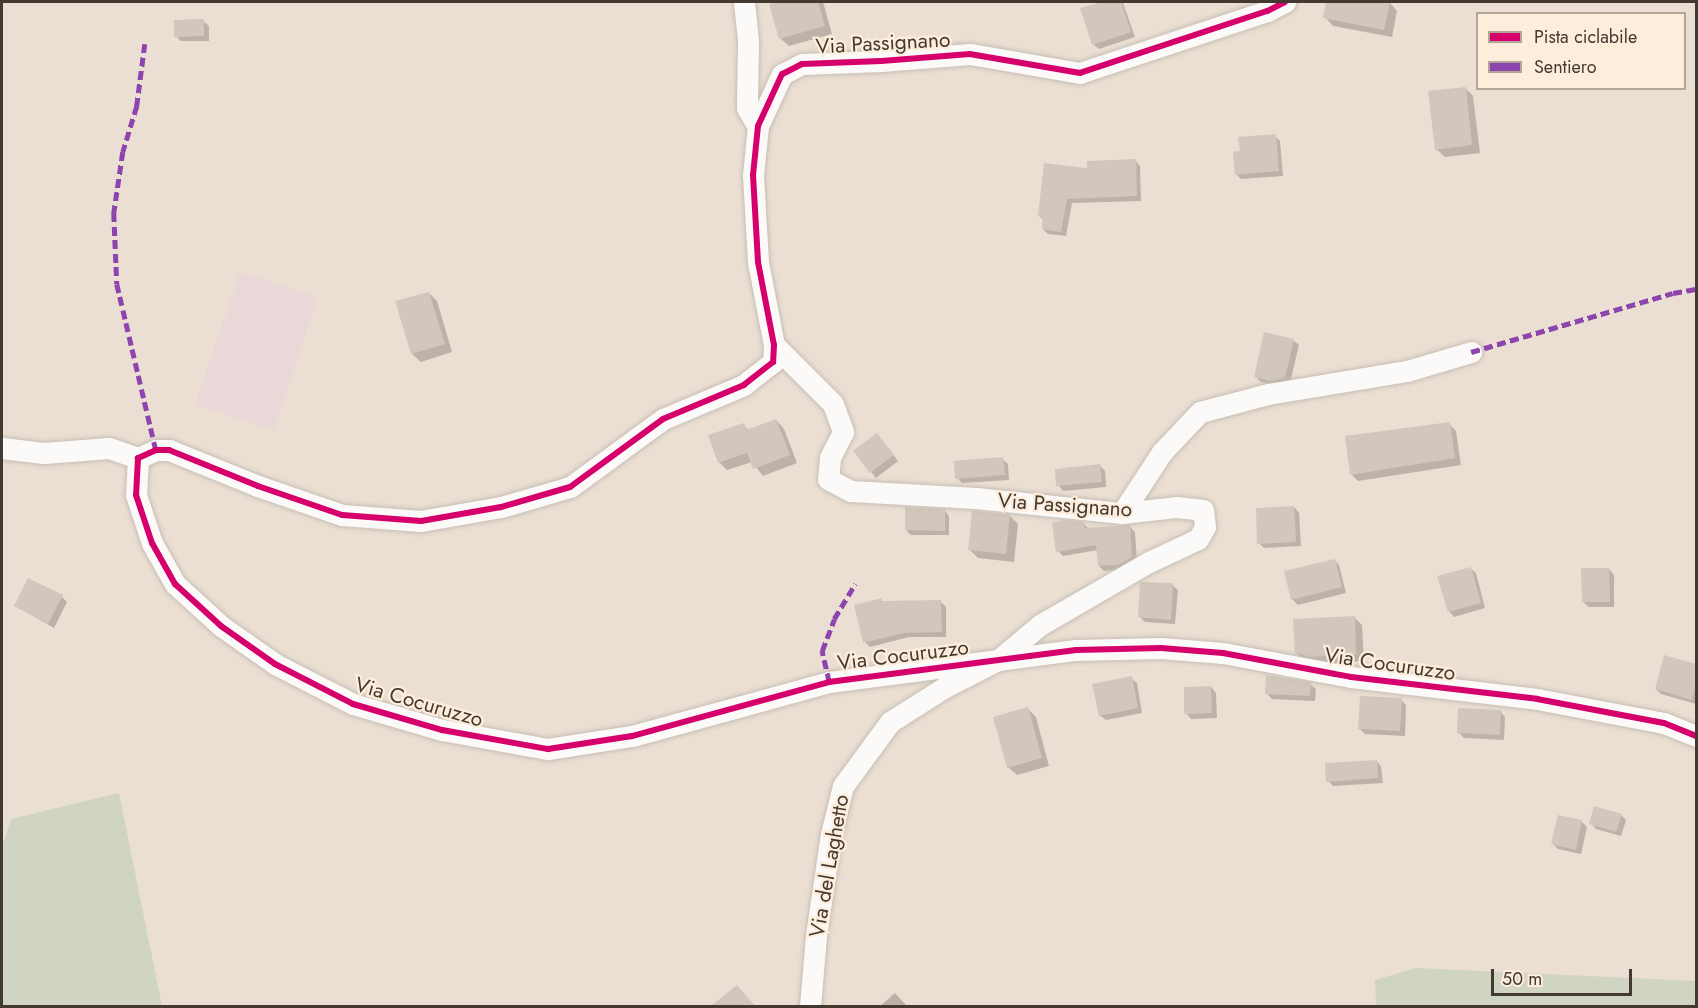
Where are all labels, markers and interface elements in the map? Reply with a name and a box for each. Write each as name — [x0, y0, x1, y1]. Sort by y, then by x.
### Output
legend — [1476, 12, 1686, 90]
text: Pista ciclabile — [1534, 24, 1637, 50]
street label: Via Passignano — [815, 27, 951, 59]
text: Sentiero — [1534, 54, 1597, 80]
street label: Via Passignano — [997, 488, 1133, 522]
street label: Via Cocuruzzo — [836, 634, 970, 676]
street label: Via Cocuruzzo — [1323, 642, 1457, 686]
street label: Via Cocuruzzo — [352, 672, 486, 732]
street label: Via del Laghetto — [804, 793, 854, 939]
scale bar — [1494, 957, 1635, 995]
text: 50 m — [1502, 966, 1542, 992]

